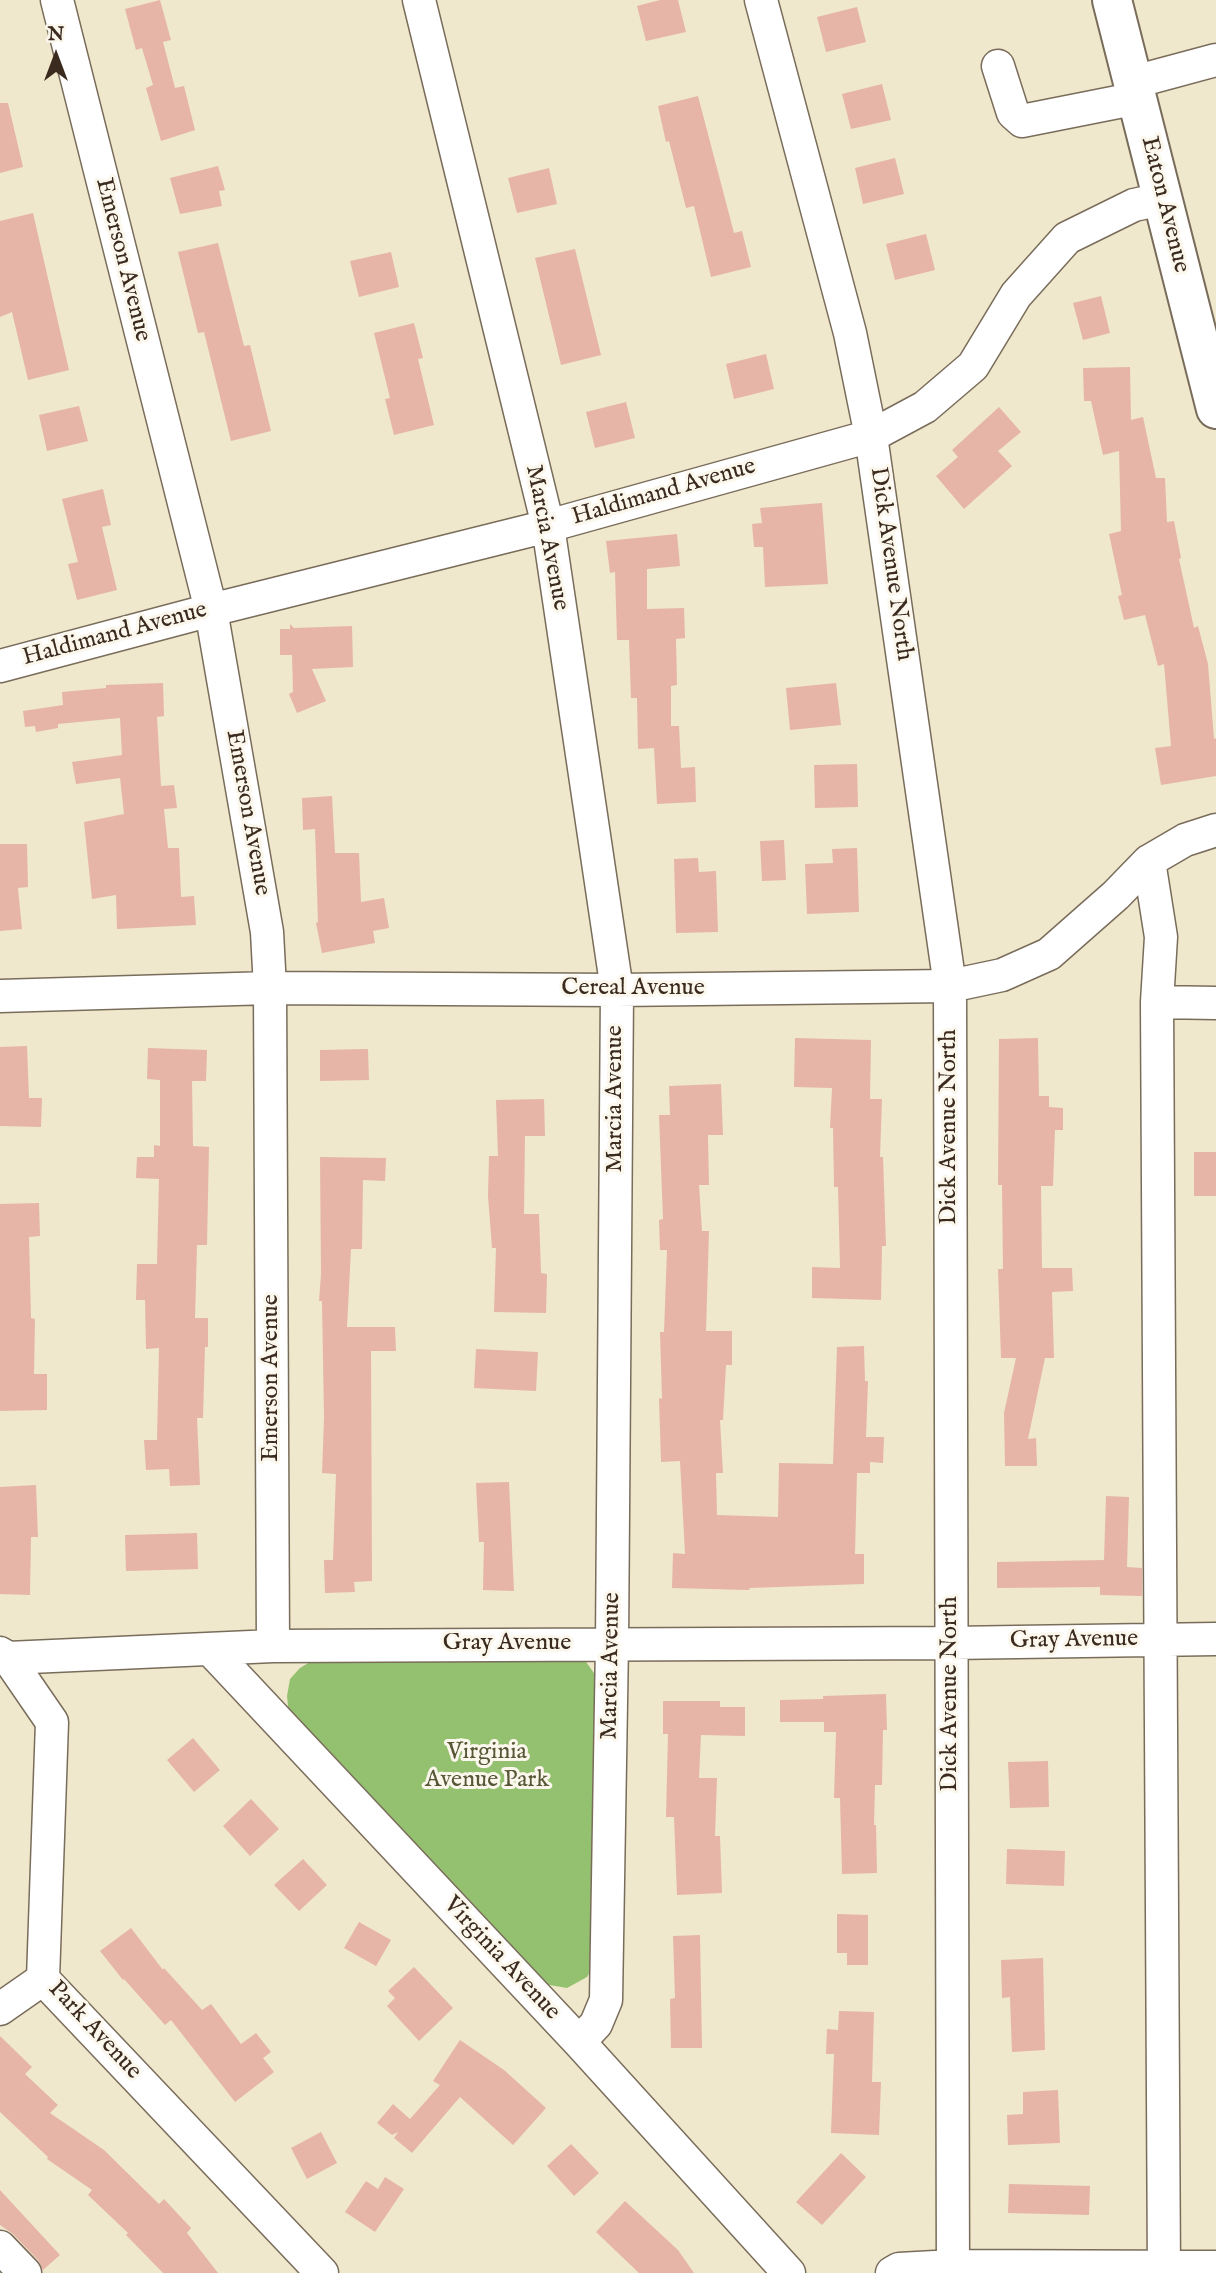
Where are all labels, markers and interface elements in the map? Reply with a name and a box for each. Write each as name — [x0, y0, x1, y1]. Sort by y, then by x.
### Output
north arrow — [21, 21, 91, 91]
text: N — [48, 23, 64, 47]
street label: Eaton Avenue — [1133, 134, 1195, 276]
street label: Emerson Avenue — [88, 175, 156, 345]
street label: Haldimand Avenue — [569, 453, 759, 533]
street label: Marcia Avenue — [518, 463, 574, 613]
street label: Dick Avenue North — [862, 465, 918, 663]
street label: Haldimand Avenue — [20, 597, 210, 673]
street label: Emerson Avenue — [218, 728, 276, 898]
street label: Cereal Avenue — [561, 975, 705, 1003]
street label: Marcia Avenue — [602, 1025, 630, 1173]
street label: Dick Avenue North — [936, 1029, 964, 1225]
street label: Emerson Avenue — [258, 1294, 286, 1462]
street label: Marcia Avenue — [596, 1592, 628, 1740]
street label: Dick Avenue North — [937, 1596, 965, 1792]
street label: Gray Avenue — [1010, 1625, 1138, 1657]
street label: Gray Avenue — [443, 1630, 571, 1658]
park label: Virginia Avenue Park — [425, 1739, 549, 1795]
street label: Virginia Avenue — [436, 1891, 566, 2027]
street label: Park Avenue — [41, 1976, 147, 2086]

